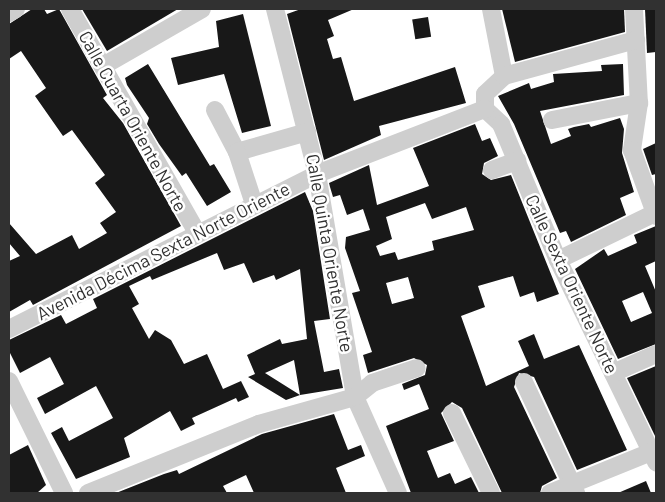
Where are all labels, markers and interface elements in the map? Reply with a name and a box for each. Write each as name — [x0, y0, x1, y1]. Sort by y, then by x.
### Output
street label: Calle Cuarta Oriente Norte — [74, 27, 192, 215]
street label: Calle Quinta Oriente Norte — [302, 152, 358, 354]
street label: Avenida Décima Sexta Norte Oriente — [33, 178, 293, 324]
street label: Calle Sexta Oriente Norte — [521, 191, 623, 377]

